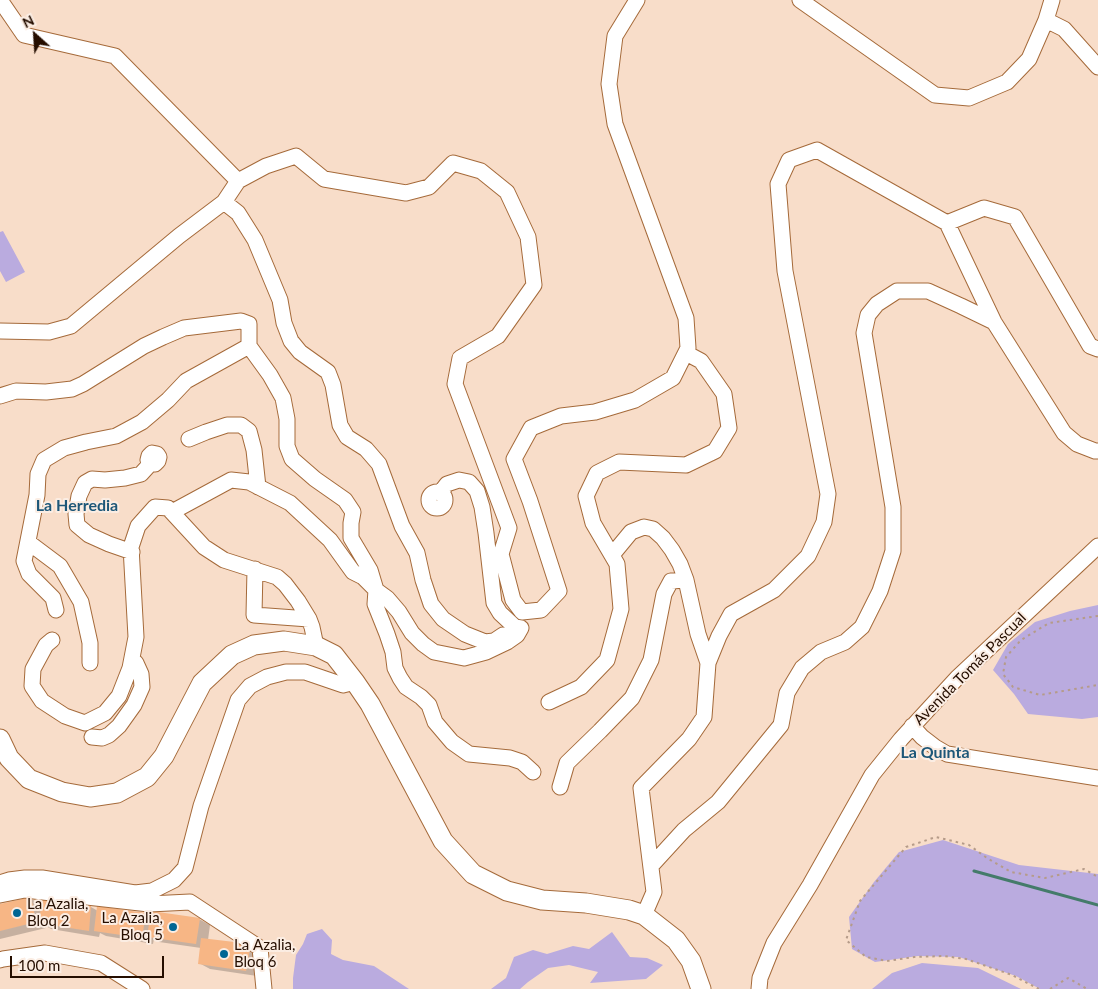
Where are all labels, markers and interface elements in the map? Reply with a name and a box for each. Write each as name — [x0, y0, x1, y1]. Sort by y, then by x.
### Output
north arrow — [10, 10, 60, 60]
text: N — [20, 11, 37, 31]
district label: La Herredia — [36, 496, 118, 516]
street label: Avenida Tomás Pascual — [910, 609, 1030, 729]
district label: La Quinta — [900, 743, 970, 763]
place label: La Azalia, Bloq 2 — [27, 895, 88, 930]
marker: La Azalia, Bloq 2 — [11, 907, 23, 919]
place label: La Azalia, Bloq 5 — [102, 909, 163, 944]
marker: La Azalia, Bloq 5 — [167, 921, 179, 933]
place label: La Azalia, Bloq 6 — [234, 936, 295, 971]
scale bar — [12, 946, 166, 978]
marker: La Azalia, Bloq 6 — [218, 948, 230, 960]
text: 100 m — [18, 956, 60, 974]

